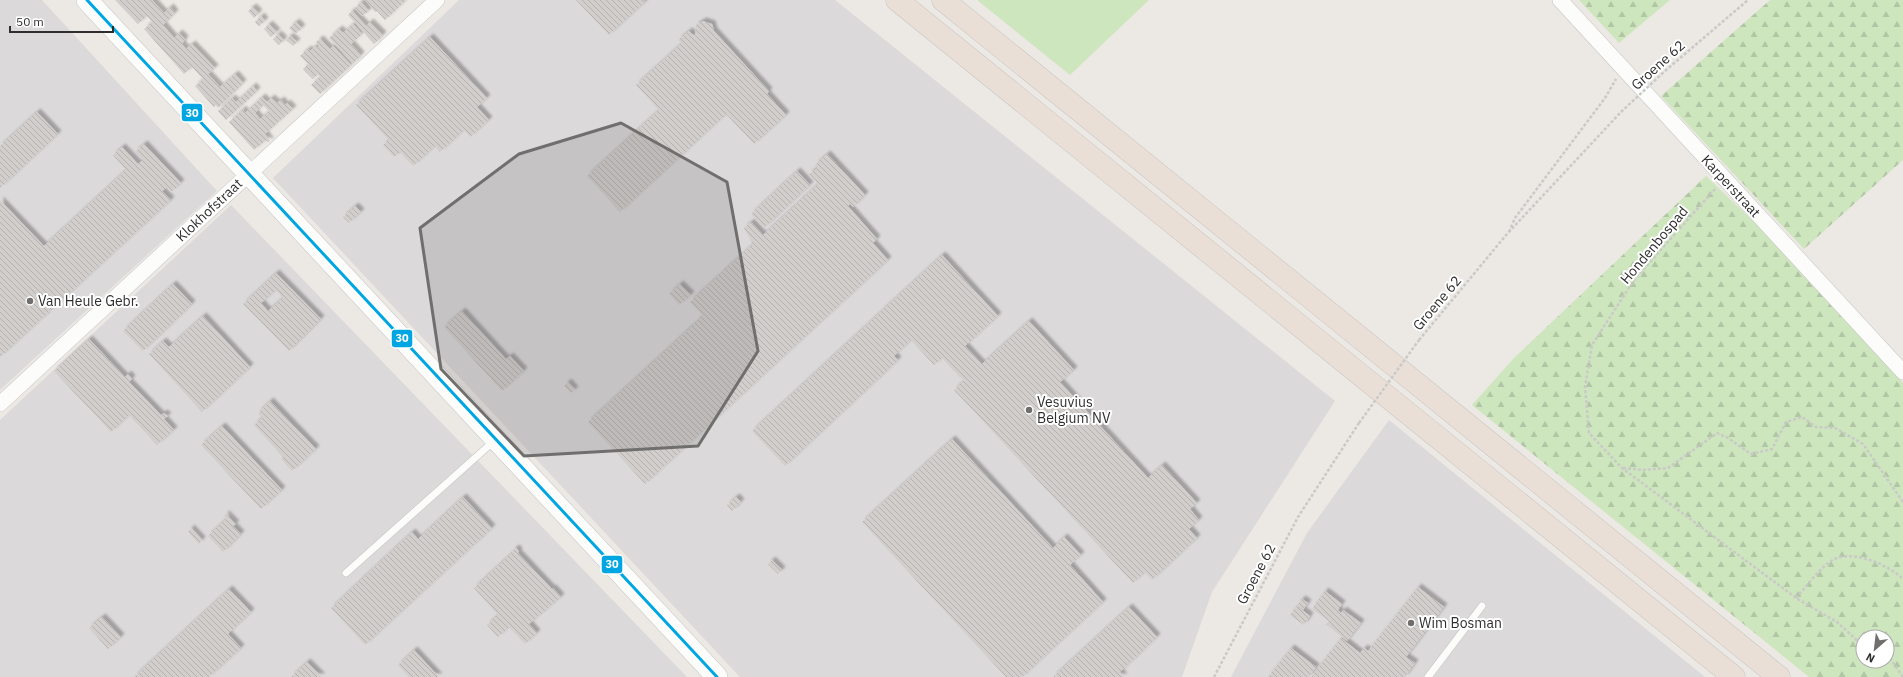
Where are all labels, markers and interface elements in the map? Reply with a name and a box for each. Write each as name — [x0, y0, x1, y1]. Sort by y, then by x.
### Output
scale bar — [10, 8, 113, 34]
text: 50 m — [16, 14, 44, 29]
street label: Groene 62 — [1627, 36, 1689, 94]
line badge: 30 — [181, 103, 203, 122]
text: 30 — [185, 106, 199, 120]
street label: Karperstraat — [1698, 151, 1765, 221]
street label: Klokhofstraat — [172, 174, 246, 245]
street label: Hondenbospad — [1616, 202, 1692, 288]
street label: Groene 62 — [1409, 272, 1465, 334]
place label: Van Heule Gebr. — [38, 292, 139, 310]
marker: Van Heule Gebr. — [25, 296, 35, 306]
line badge: 30 — [391, 329, 413, 348]
text: 30 — [395, 331, 409, 345]
place label: Vesuvius Belgium NV — [1037, 393, 1111, 427]
marker: Vesuvius Belgium NV — [1024, 405, 1034, 415]
street label: Groene 62 — [1233, 541, 1279, 607]
line badge: 30 — [601, 555, 623, 574]
text: 30 — [605, 557, 619, 571]
place label: Wim Bosman — [1419, 614, 1502, 632]
marker: Wim Bosman — [1406, 618, 1416, 628]
north arrow — [1855, 629, 1895, 669]
text: N — [1863, 650, 1877, 666]

